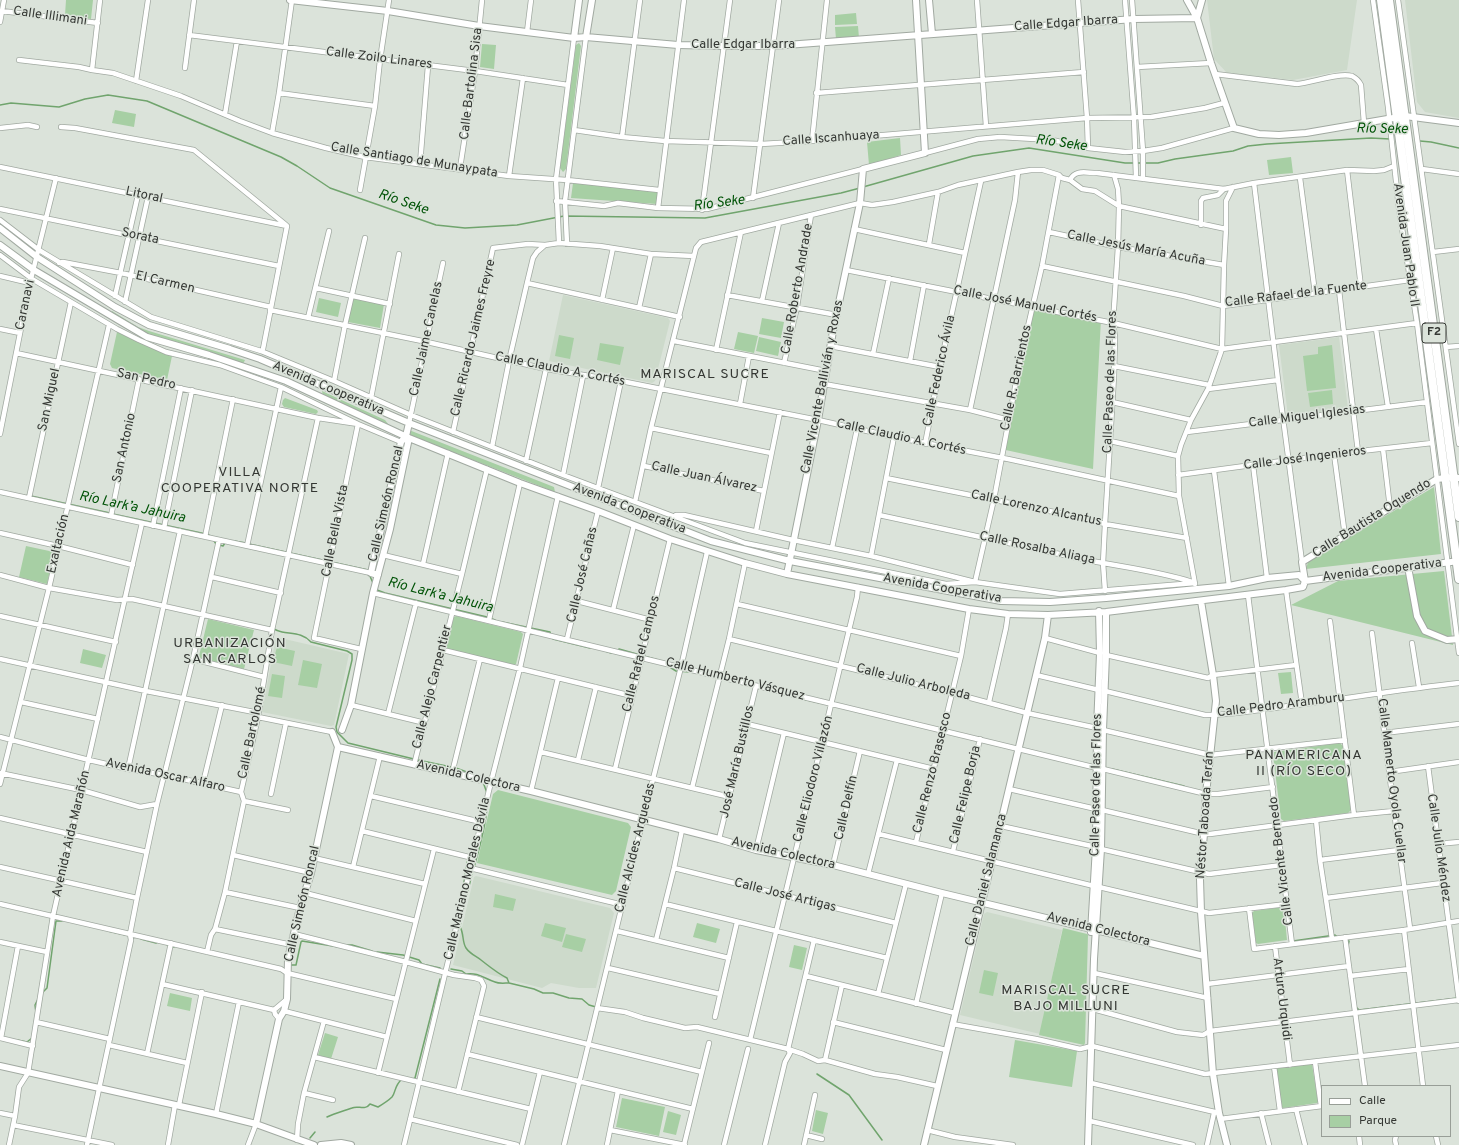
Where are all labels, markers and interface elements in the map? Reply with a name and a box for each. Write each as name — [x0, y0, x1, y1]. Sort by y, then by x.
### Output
street label: Calle Illimani — [12, 4, 88, 30]
street label: Calle Edgar Ibarra — [1014, 13, 1118, 35]
street label: Calle Bartolina Sisa — [457, 27, 487, 141]
street label: Calle Edgar Ibarra — [691, 37, 795, 53]
street label: Calle Zoilo Linares — [325, 45, 433, 73]
water label: Río Seke — [1356, 121, 1408, 139]
street label: Calle Iscanhuaya — [782, 128, 880, 150]
water label: Río Seke — [1034, 132, 1088, 156]
street label: Calle Santiago de Munaypata — [329, 140, 499, 182]
street label: Avenida Juan Pablo II — [1389, 182, 1421, 308]
street label: Litoral — [124, 184, 164, 208]
water label: Río Seke — [376, 187, 430, 219]
water label: Río Seke — [692, 193, 746, 215]
street label: Calle Roberto Andrade — [779, 222, 817, 356]
street label: Sorata — [120, 225, 160, 249]
street label: Calle Jesús María Acuña — [1066, 228, 1206, 270]
street label: Calle Ricardo Jaimes Freyre — [448, 258, 500, 418]
street label: El Carmen — [134, 269, 196, 297]
street label: Caranavi — [13, 278, 39, 332]
street label: Calle Rafael de la Fuente — [1224, 279, 1368, 311]
street label: Calle Jaime Canelas — [407, 280, 447, 398]
street label: Calle José Manuel Cortés — [952, 283, 1098, 327]
street label: Calle Vicente Ballivián y Roxas — [798, 299, 848, 475]
street label: Calle Paseo de las Flores — [1101, 310, 1121, 454]
street label: Calle Federico Ávila — [921, 314, 959, 428]
road number: F2 — [1422, 323, 1446, 343]
street label: Calle R. Barrientos — [998, 324, 1036, 432]
street label: Calle Claudio A. Cortés — [493, 350, 627, 390]
street label: Avenida Cooperativa — [270, 358, 386, 420]
street label: San Pedro — [115, 366, 177, 394]
street label: San Miguel — [36, 367, 64, 433]
district label: MARISCAL SUCRE — [640, 367, 770, 383]
street label: Calle Miguel Iglesias — [1248, 402, 1366, 432]
street label: San Antonio — [110, 412, 140, 484]
street label: Calle Claudio A. Cortés — [835, 417, 967, 459]
street label: Calle Simeón Roncal — [366, 444, 408, 564]
street label: Calle José Ingenieros — [1243, 444, 1367, 474]
street label: Calle Juan Álvarez — [650, 459, 758, 497]
district label: VILLA COOPERATIVA NORTE — [161, 465, 319, 498]
street label: Calle Bautista Oquendo — [1310, 476, 1434, 562]
street label: Avenida Cooperativa — [570, 480, 688, 538]
street label: Calle Bella Vista — [319, 483, 353, 579]
street label: Calle Lorenzo Alcantus — [969, 488, 1103, 530]
water label: Río Lark’a Jahuira — [77, 489, 187, 527]
street label: Exaltación — [45, 513, 73, 575]
street label: Calle José Cañas — [564, 525, 602, 625]
street label: Calle Rosalba Aliaga — [978, 529, 1096, 569]
street label: Avenida Cooperativa — [1321, 556, 1443, 586]
street label: Avenida Cooperativa — [881, 571, 1003, 607]
water label: Río Lark’a Jahuira — [386, 575, 494, 617]
street label: Calle Rafael Campos — [620, 594, 664, 714]
street label: Calle Alejo Carpentier — [410, 623, 456, 751]
district label: URBANIZACIÓN SAN CARLOS — [173, 636, 287, 668]
street label: Calle Humberto Vásquez — [664, 655, 806, 705]
street label: Calle Julio Arboleda — [854, 661, 972, 705]
street label: Calle Bartolomé — [236, 685, 270, 781]
street label: Calle Pedro Aramburu — [1216, 690, 1346, 722]
street label: Calle Mamerto Oyola Cuellar — [1373, 698, 1409, 864]
street label: José María Bustillos — [717, 704, 759, 820]
street label: Calle Renzo Brasesco — [910, 711, 956, 835]
street label: Calle Eliodoro Villazón — [791, 714, 837, 844]
street label: Calle Paseo de las Flores — [1088, 714, 1106, 856]
street label: Calle Felipe Borja — [947, 744, 985, 846]
district label: PANAMERICANA II (RÍO SECO) — [1245, 748, 1363, 780]
street label: Néstor Taboada Terán — [1194, 751, 1218, 879]
street label: Avenida Oscar Alfaro — [104, 756, 226, 796]
street label: Avenida Colectora — [415, 757, 521, 797]
street label: Avenida Aida Marañón — [50, 769, 94, 899]
street label: Calle Delfín — [832, 774, 862, 842]
street label: Calle Alcides Arguedas — [612, 782, 660, 914]
street label: Calle Julio Méndez — [1423, 793, 1453, 903]
street label: Calle Mariano Morales Dávila — [442, 796, 494, 962]
street label: Calle Vicente Bernedo — [1266, 796, 1298, 926]
street label: Calle Daniel Salamanca — [963, 812, 1011, 948]
street label: Avenida Colectora — [730, 834, 836, 874]
street label: Calle Simeón Roncal — [282, 844, 324, 964]
street label: Calle José Artigas — [732, 876, 838, 916]
street label: Avenida Colectora — [1045, 910, 1151, 950]
street label: Arturo Urquidi — [1268, 957, 1294, 1041]
district label: MARISCAL SUCRE BAJO MILLUNI — [1001, 983, 1131, 1016]
legend — [1321, 1085, 1451, 1137]
text: Calle — [1359, 1093, 1386, 1109]
text: Parque — [1359, 1113, 1397, 1129]

